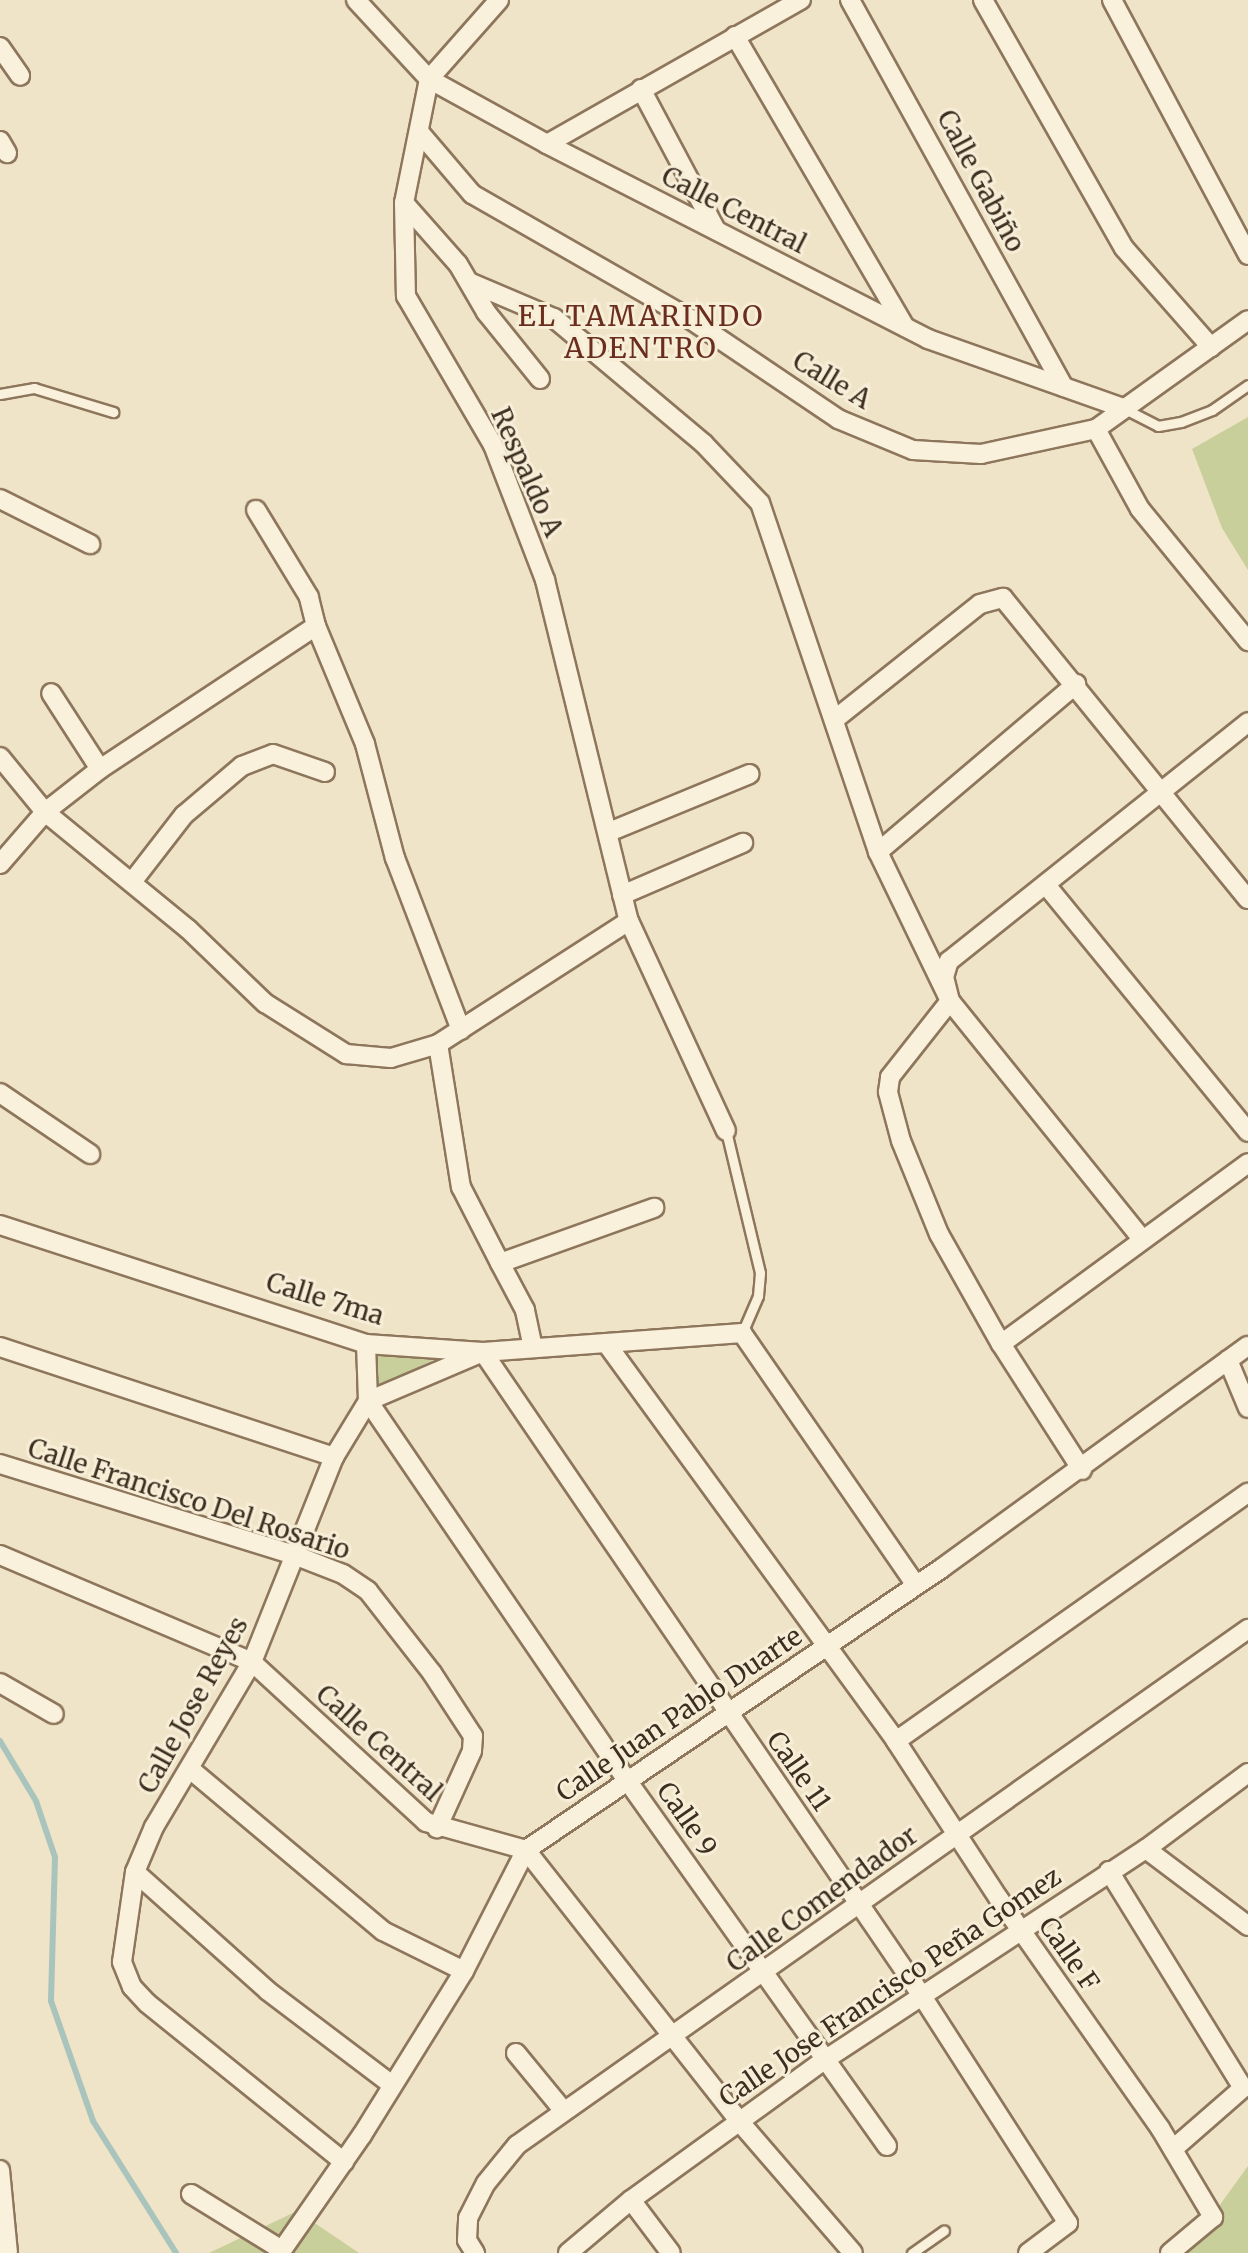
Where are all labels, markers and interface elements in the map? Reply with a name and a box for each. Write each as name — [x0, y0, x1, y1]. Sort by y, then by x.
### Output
street label: Calle Gabiño — [931, 105, 1031, 257]
street label: Calle Central — [657, 160, 811, 260]
district label: EL TAMARINDO ADENTRO — [518, 299, 764, 365]
street label: Calle A — [787, 345, 877, 415]
street label: Respaldo A — [485, 403, 569, 541]
street label: Calle 7ma — [263, 1266, 387, 1332]
street label: Calle Francisco Del Rosario — [24, 1432, 354, 1566]
street label: Calle Jose Reyes — [132, 1611, 254, 1799]
street label: Calle Juan Pablo Duarte — [550, 1620, 808, 1808]
street label: Calle Central — [310, 1679, 448, 1807]
street label: Calle 11 — [760, 1725, 838, 1817]
street label: Calle 9 — [650, 1776, 724, 1862]
street label: Calle Comendador — [721, 1819, 923, 1979]
street label: Calle Jose Francisco Peña Gomez — [713, 1861, 1067, 2113]
street label: Calle F — [1032, 1911, 1106, 1997]

